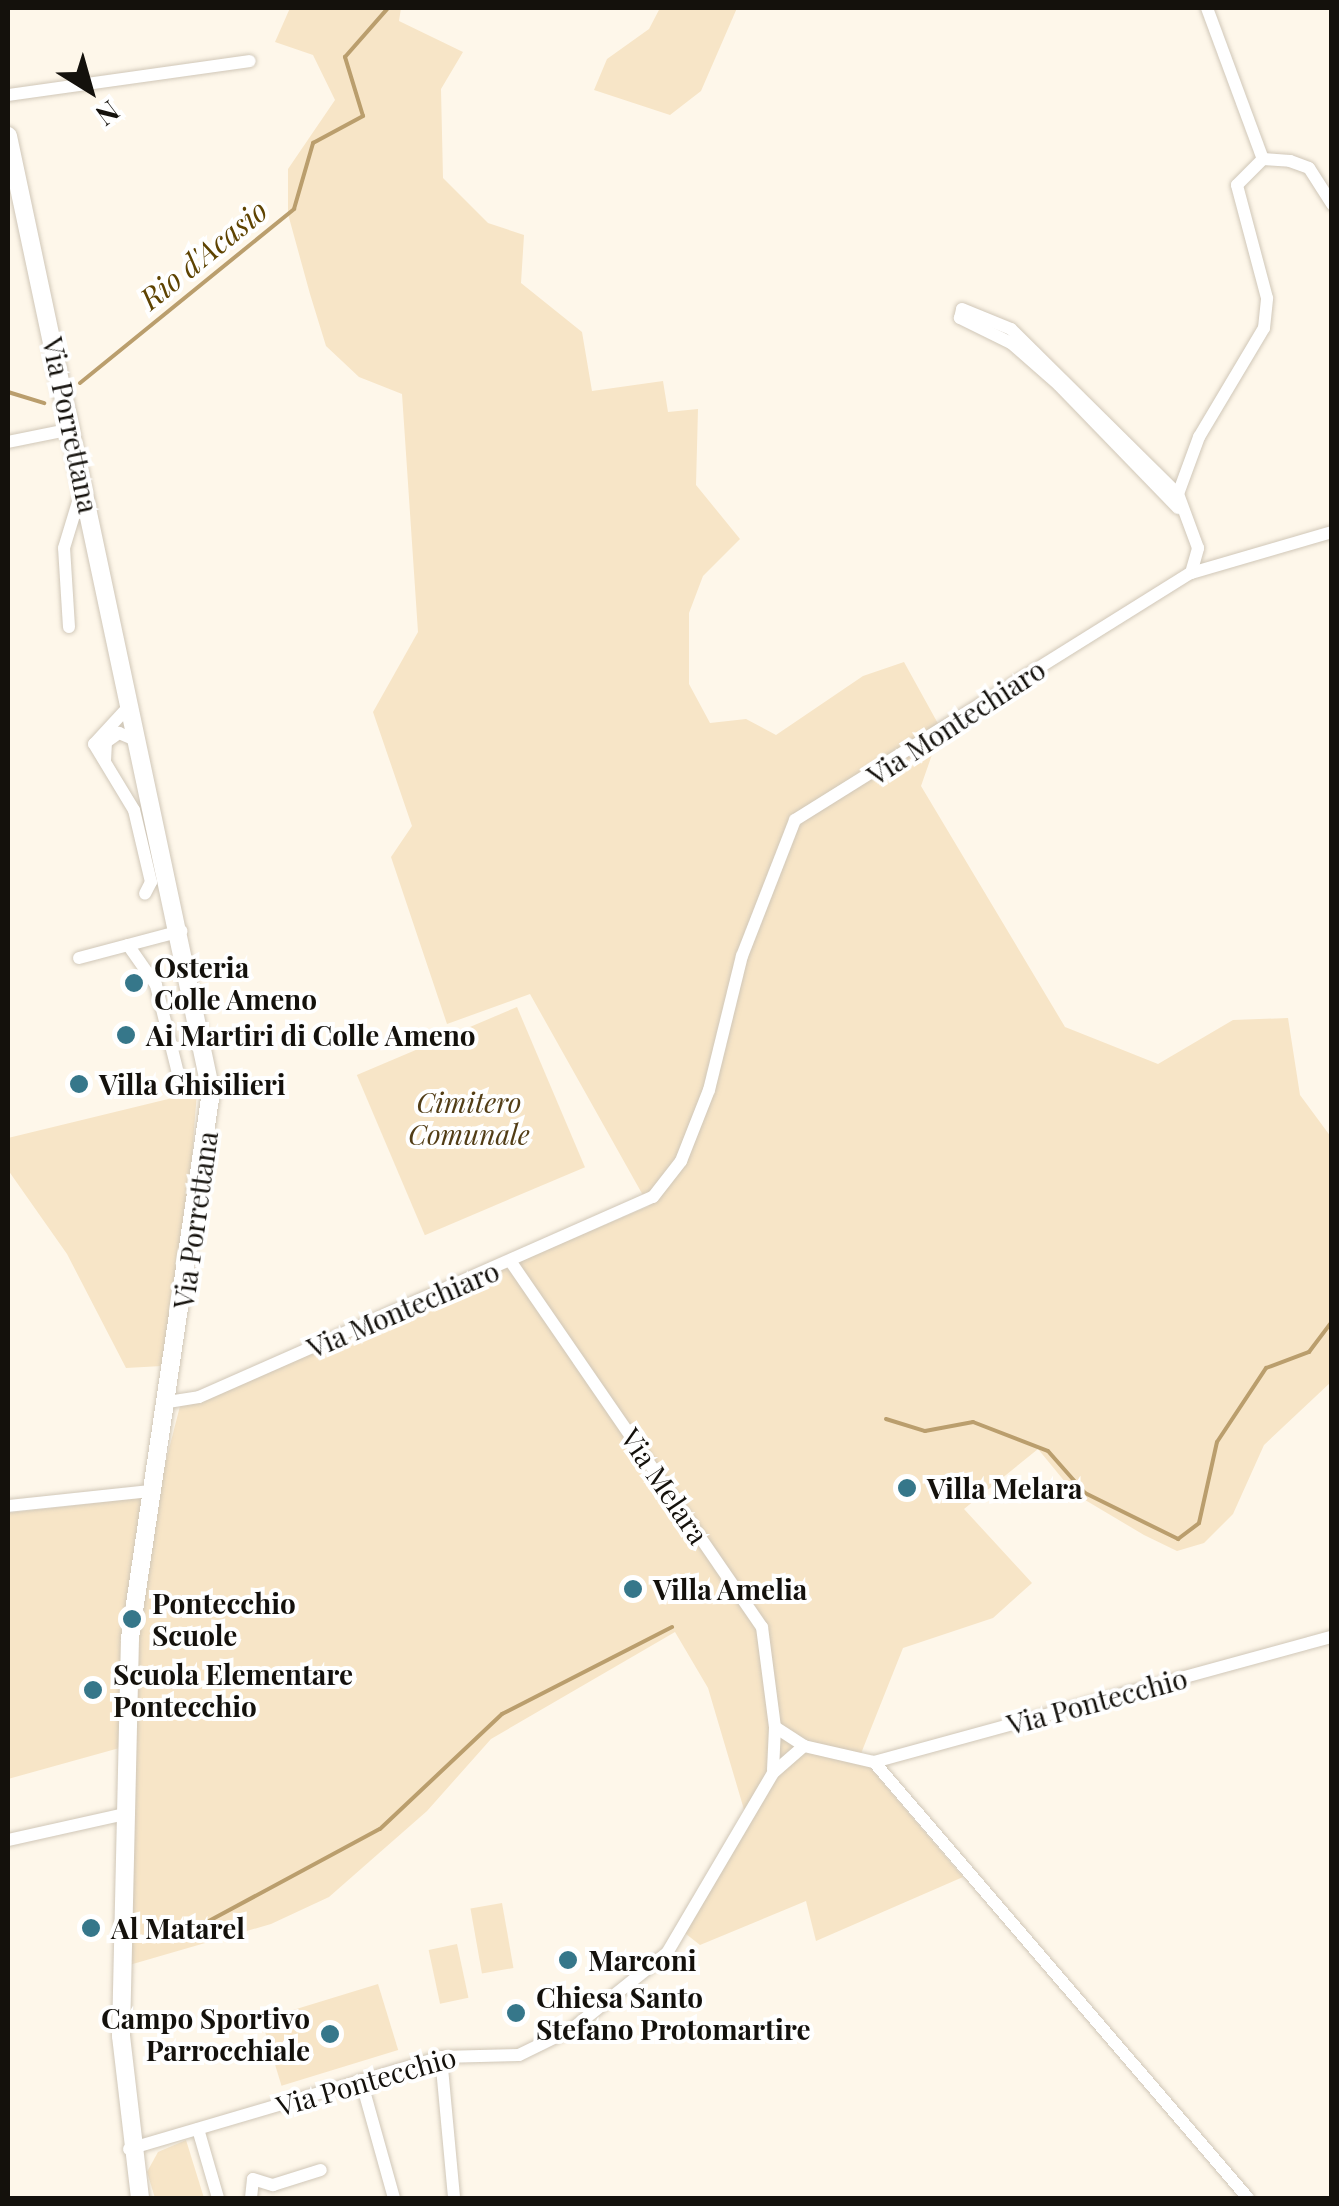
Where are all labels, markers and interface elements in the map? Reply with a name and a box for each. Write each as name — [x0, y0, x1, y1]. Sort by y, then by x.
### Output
north arrow — [40, 40, 140, 140]
text: N — [89, 93, 128, 135]
water label: Rio d'Acasio — [132, 192, 274, 316]
street label: Via Porrettana — [36, 334, 106, 516]
street label: Via Montechiaro — [861, 652, 1051, 792]
place label: Osteria Colle Ameno — [154, 950, 318, 1016]
marker: Osteria Colle Ameno — [123, 972, 145, 994]
place label: Ai Martiri di Colle Ameno — [146, 1018, 477, 1052]
marker: Ai Martiri di Colle Ameno — [115, 1024, 137, 1046]
place label: Villa Ghisilieri — [99, 1067, 286, 1101]
marker: Villa Ghisilieri — [68, 1073, 90, 1095]
park label: Cimitero Comunale — [408, 1085, 530, 1151]
street label: Via Porrettana — [166, 1129, 224, 1311]
street label: Via Montechiaro — [302, 1253, 504, 1365]
street label: Via Melara — [614, 1422, 716, 1550]
place label: Villa Melara — [927, 1471, 1083, 1505]
marker: Villa Melara — [896, 1477, 918, 1499]
place label: Villa Amelia — [653, 1572, 808, 1606]
marker: Villa Amelia — [622, 1578, 644, 1600]
place label: Pontecchio Scuole — [152, 1586, 296, 1652]
marker: Pontecchio Scuole — [121, 1608, 143, 1630]
place label: Scuola Elementare Pontecchio — [113, 1657, 353, 1723]
street label: Via Pontecchio — [1003, 1661, 1191, 1741]
marker: Scuola Elementare Pontecchio — [82, 1679, 104, 1701]
place label: Al Matarel — [111, 1911, 245, 1945]
marker: Al Matarel — [80, 1917, 102, 1939]
place label: Marconi — [588, 1943, 697, 1977]
marker: Marconi — [557, 1949, 579, 1971]
place label: Chiesa Santo Stefano Protomartire — [536, 1980, 811, 2046]
place label: Campo Sportivo Parrocchiale — [101, 2001, 310, 2067]
marker: Chiesa Santo Stefano Protomartire — [505, 2002, 527, 2024]
marker: Campo Sportivo Parrocchiale — [319, 2023, 341, 2045]
street label: Via Pontecchio — [272, 2039, 460, 2123]

